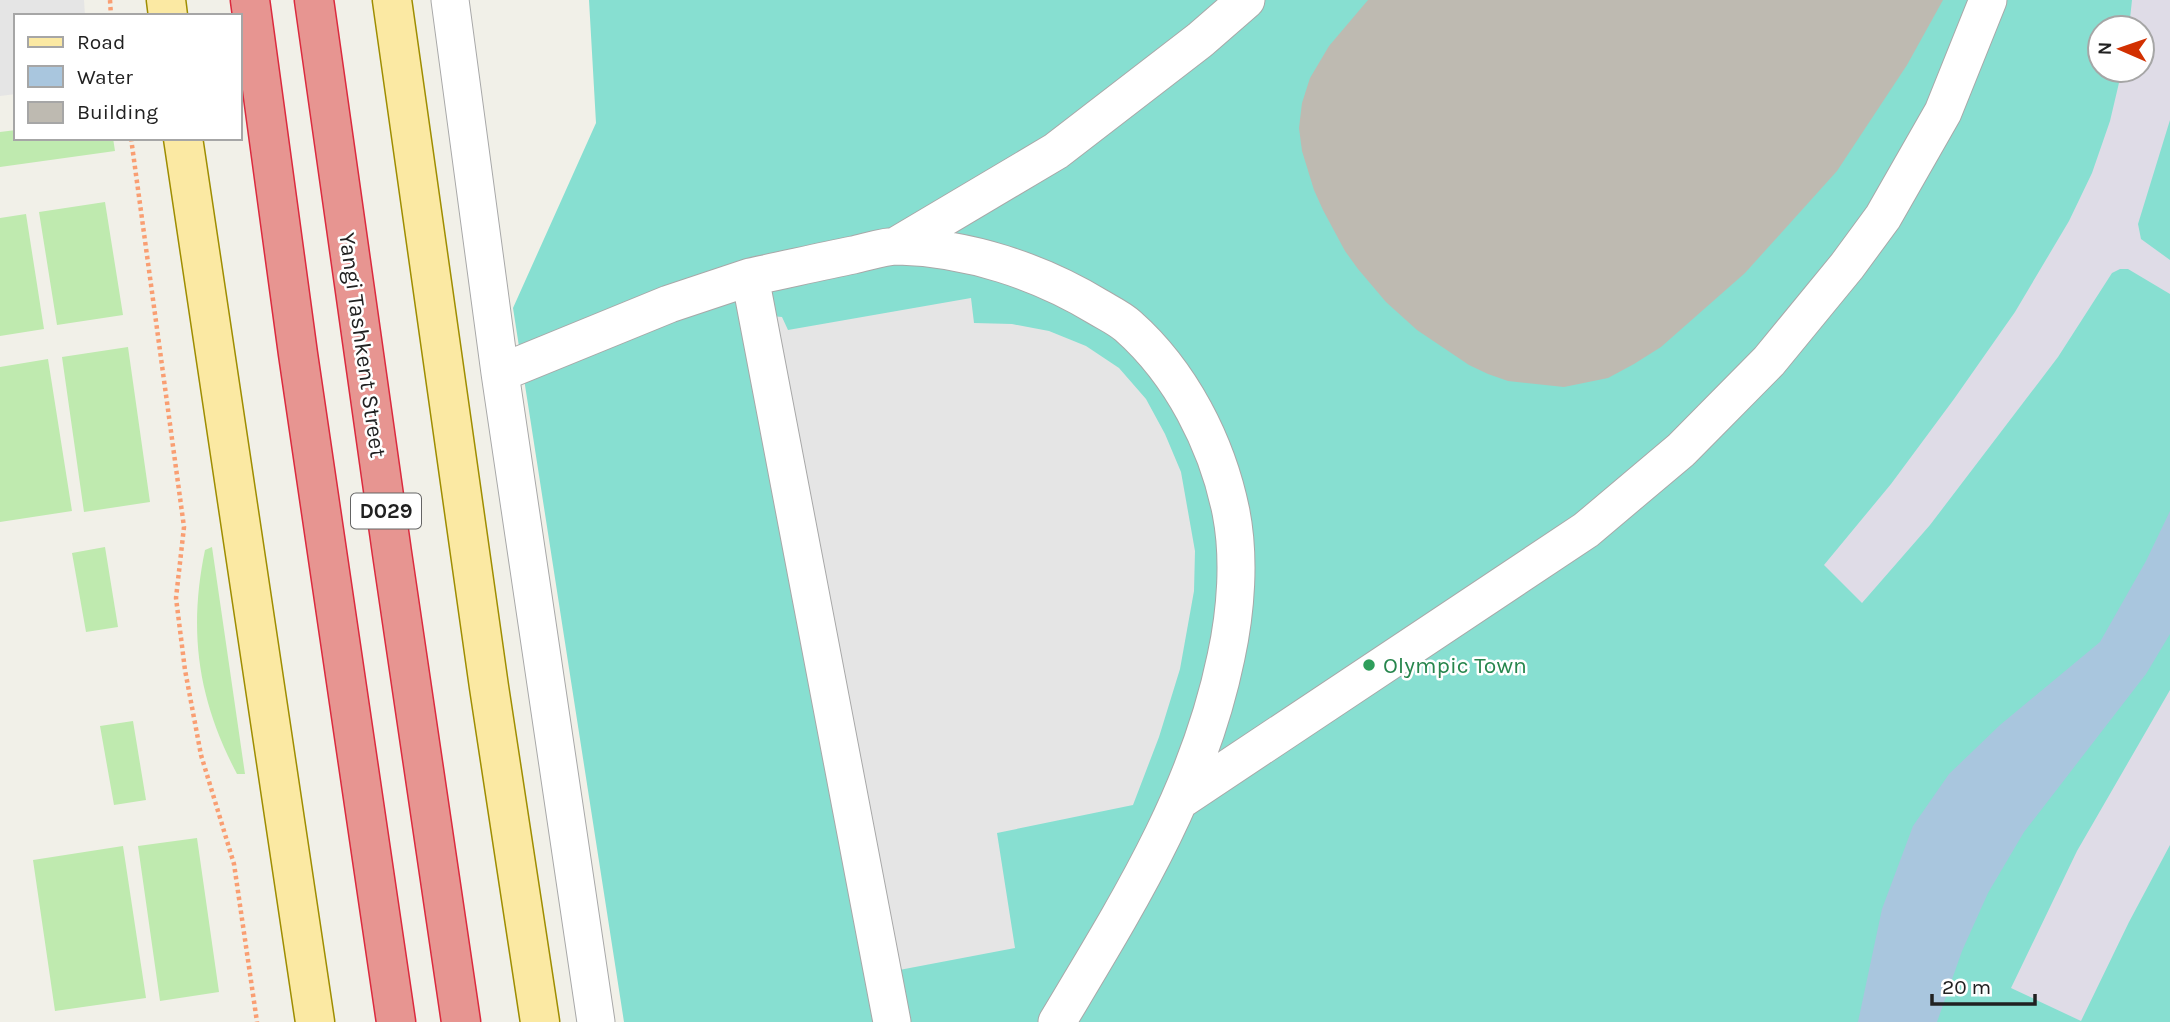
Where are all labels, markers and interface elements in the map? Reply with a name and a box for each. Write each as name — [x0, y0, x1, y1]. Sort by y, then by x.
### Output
legend — [14, 14, 242, 140]
north arrow — [2086, 14, 2156, 84]
text: Road — [77, 30, 125, 54]
text: N — [2094, 41, 2116, 56]
text: Water — [77, 65, 133, 89]
text: Building — [77, 100, 158, 124]
street label: Yangi Tashkent Street — [333, 231, 392, 460]
road number: D029 — [351, 494, 421, 528]
place label: Olympic Town — [1383, 652, 1527, 679]
marker: Olympic Town — [1361, 657, 1377, 673]
scale bar — [1932, 962, 2035, 1006]
text: 20 m — [1942, 975, 1991, 999]

